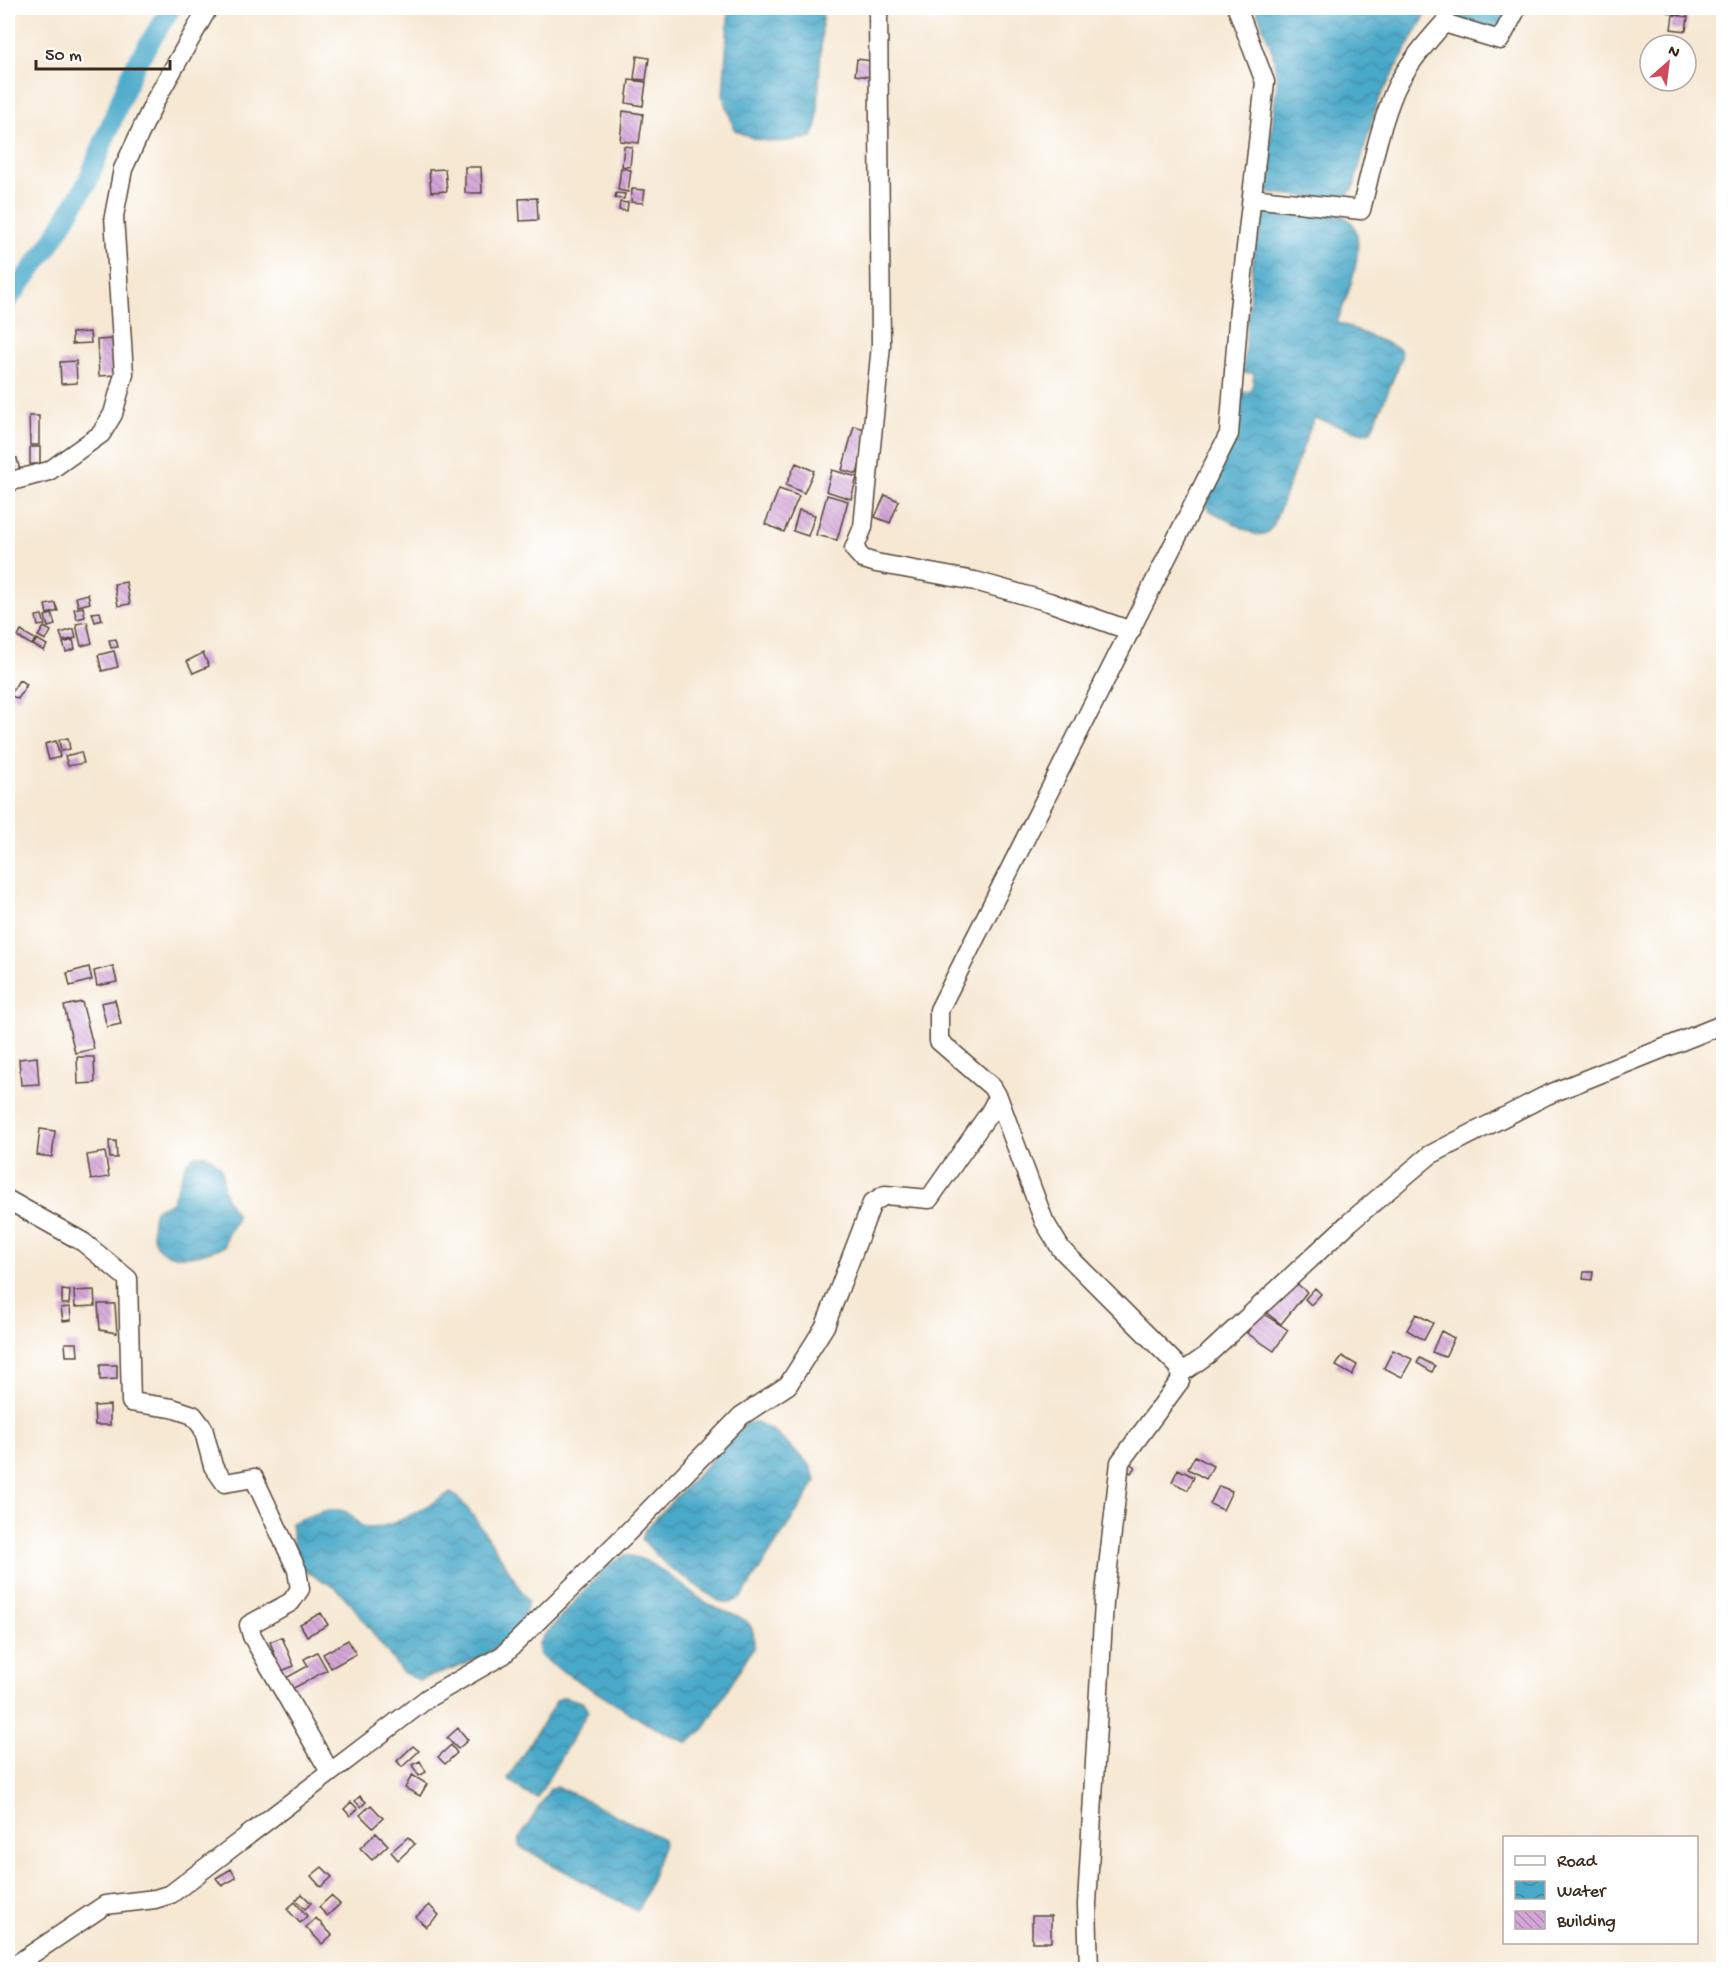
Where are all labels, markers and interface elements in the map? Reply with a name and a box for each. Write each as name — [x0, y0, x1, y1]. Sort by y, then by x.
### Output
scale bar — [36, 33, 170, 71]
north arrow — [1638, 33, 1698, 93]
text: N — [1664, 42, 1683, 64]
text: 50 m — [45, 46, 82, 67]
legend — [1503, 1836, 1698, 1944]
text: Road — [1557, 1852, 1598, 1873]
text: Water — [1557, 1882, 1607, 1903]
text: Building — [1556, 1912, 1616, 1933]

